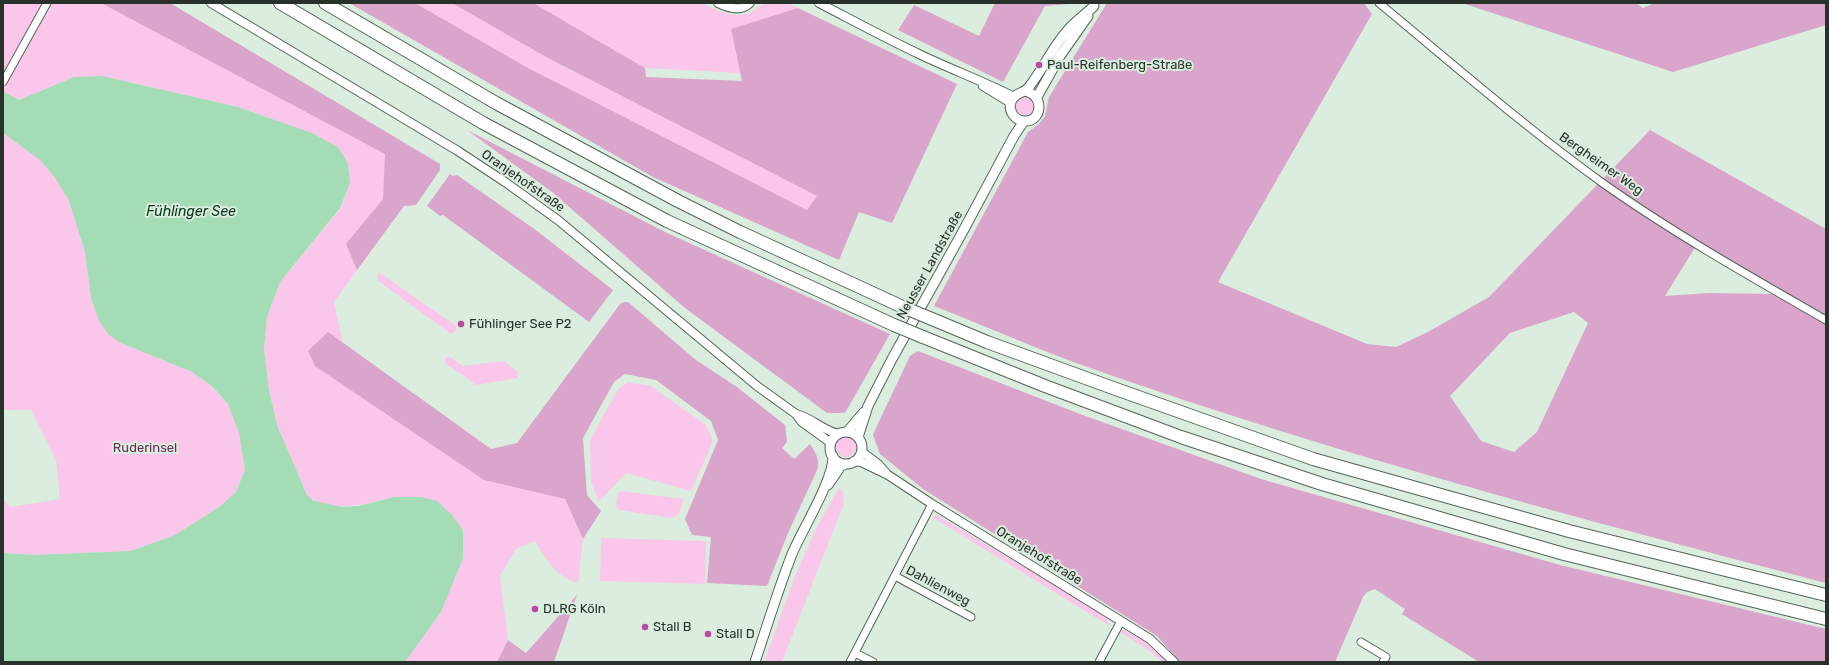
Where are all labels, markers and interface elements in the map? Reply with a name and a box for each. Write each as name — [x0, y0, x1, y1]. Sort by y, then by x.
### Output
place label: Paul-Reifenberg-Straße — [1047, 57, 1192, 73]
marker: Paul-Reifenberg-Straße — [1034, 60, 1044, 70]
street label: Bergheimer Weg — [1556, 129, 1646, 199]
street label: Oranjehofstraße — [478, 146, 568, 216]
water label: Fühlinger See — [146, 204, 236, 220]
street label: Neusser Landstraße — [894, 208, 966, 322]
place label: Fühlinger See P2 — [469, 316, 571, 332]
marker: Fühlinger See P2 — [456, 319, 466, 329]
park label: Ruderinsel — [113, 440, 177, 456]
street label: Oranjehofstraße — [993, 523, 1085, 589]
street label: Dahlienweg — [903, 563, 973, 609]
place label: DLRG Köln — [543, 601, 606, 617]
marker: DLRG Köln — [530, 604, 540, 614]
place label: Stall B — [653, 619, 692, 635]
marker: Stall B — [640, 622, 650, 632]
place label: Stall D — [716, 626, 755, 642]
marker: Stall D — [703, 629, 713, 639]

